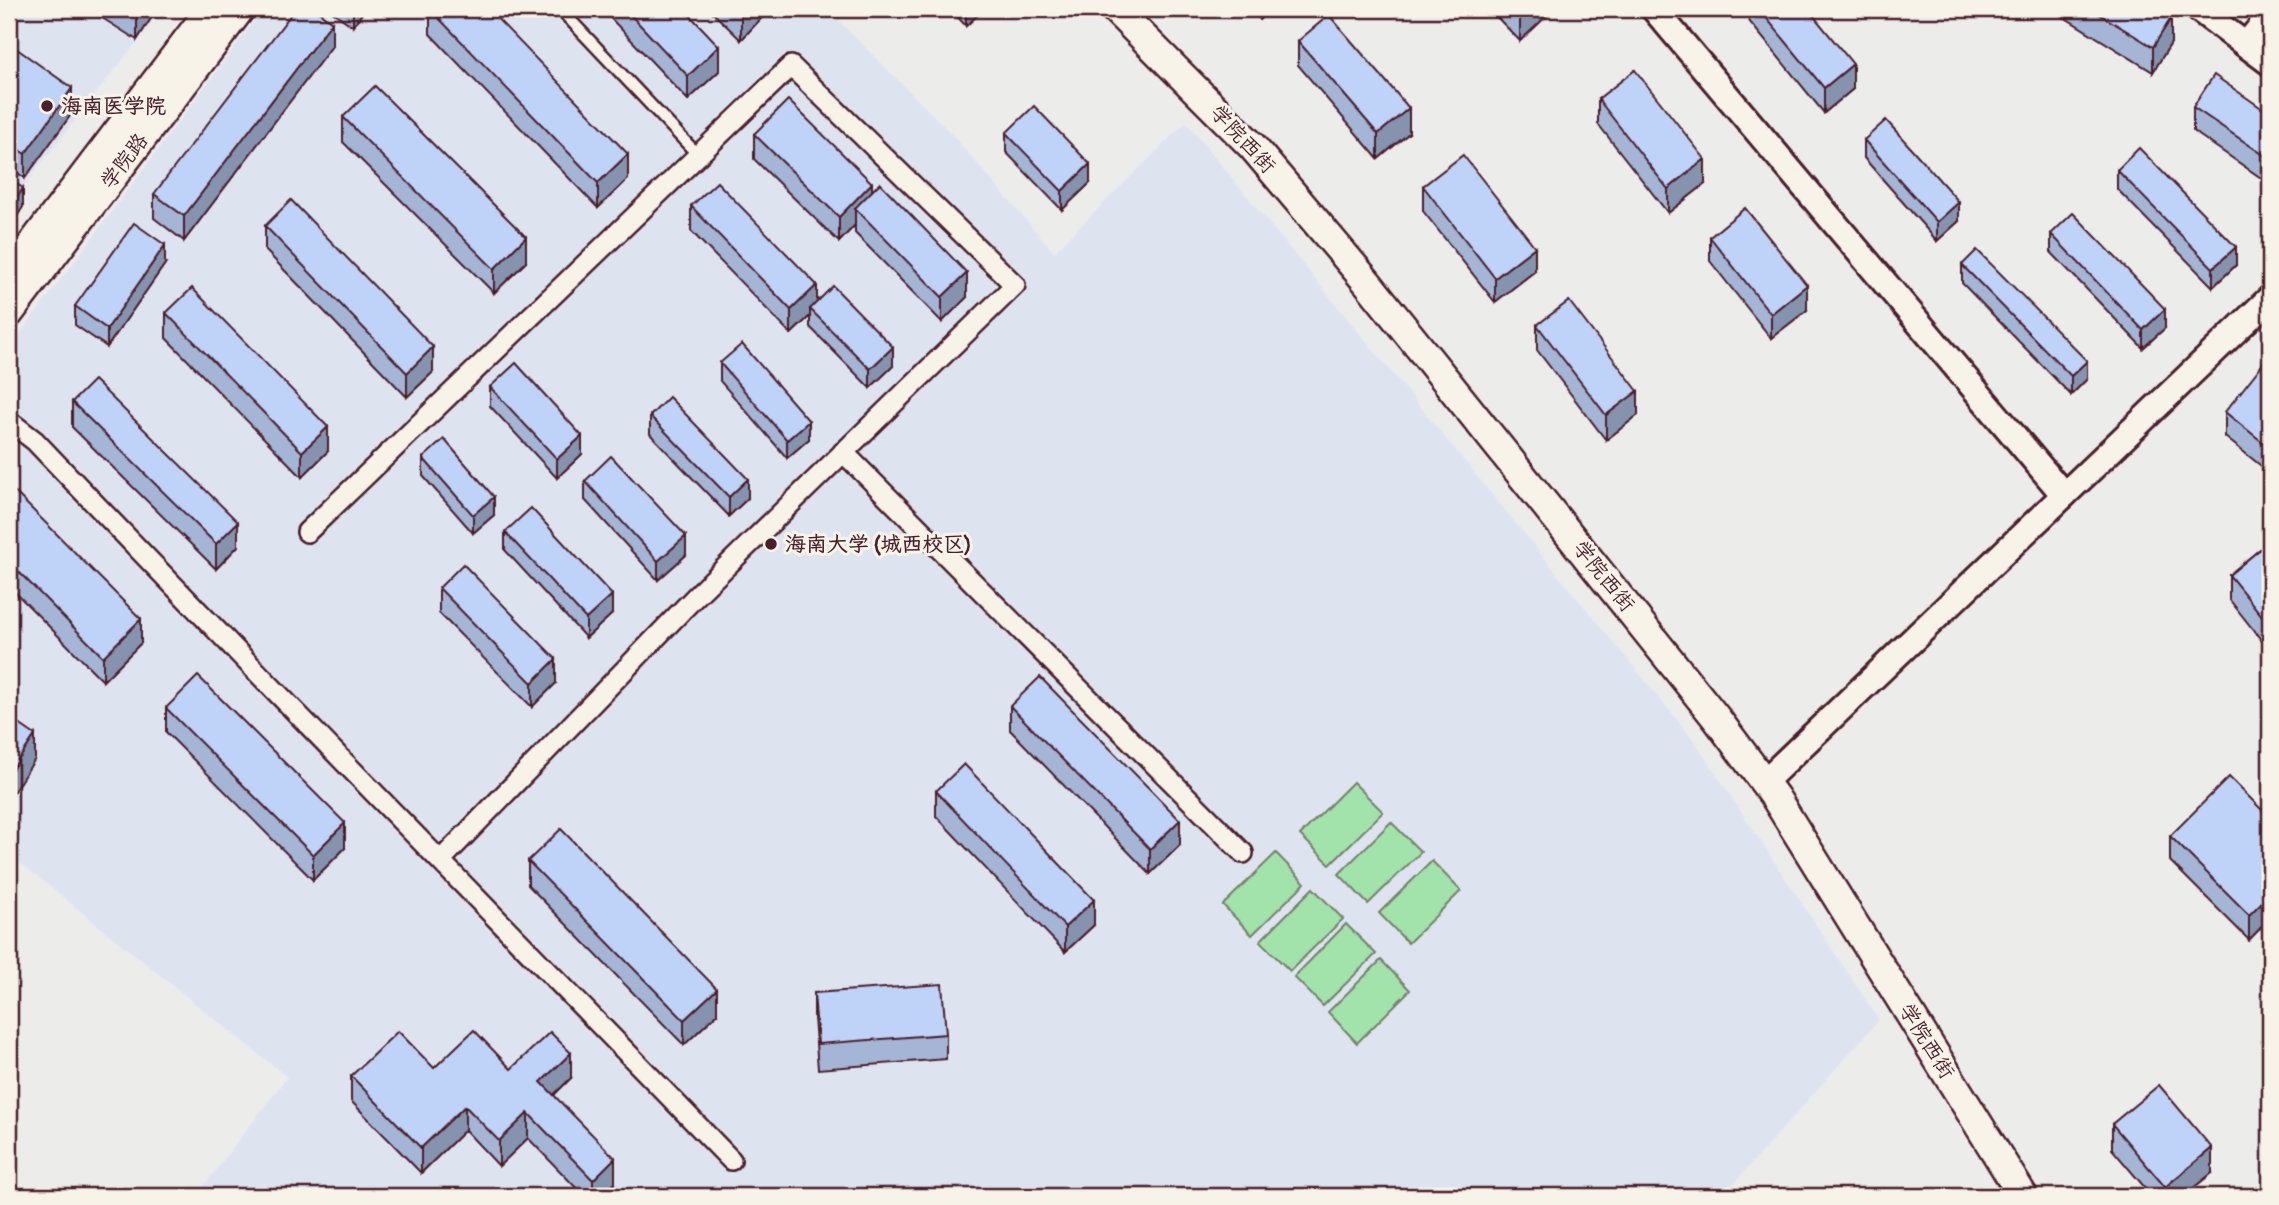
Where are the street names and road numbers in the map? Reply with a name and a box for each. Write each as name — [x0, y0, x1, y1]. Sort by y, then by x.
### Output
street label: 学院西街 — [1204, 99, 1281, 179]
street label: 学院路 — [95, 128, 154, 195]
street label: 学院西街 — [1567, 535, 1641, 617]
street label: 学院西街 — [1893, 998, 1960, 1084]

